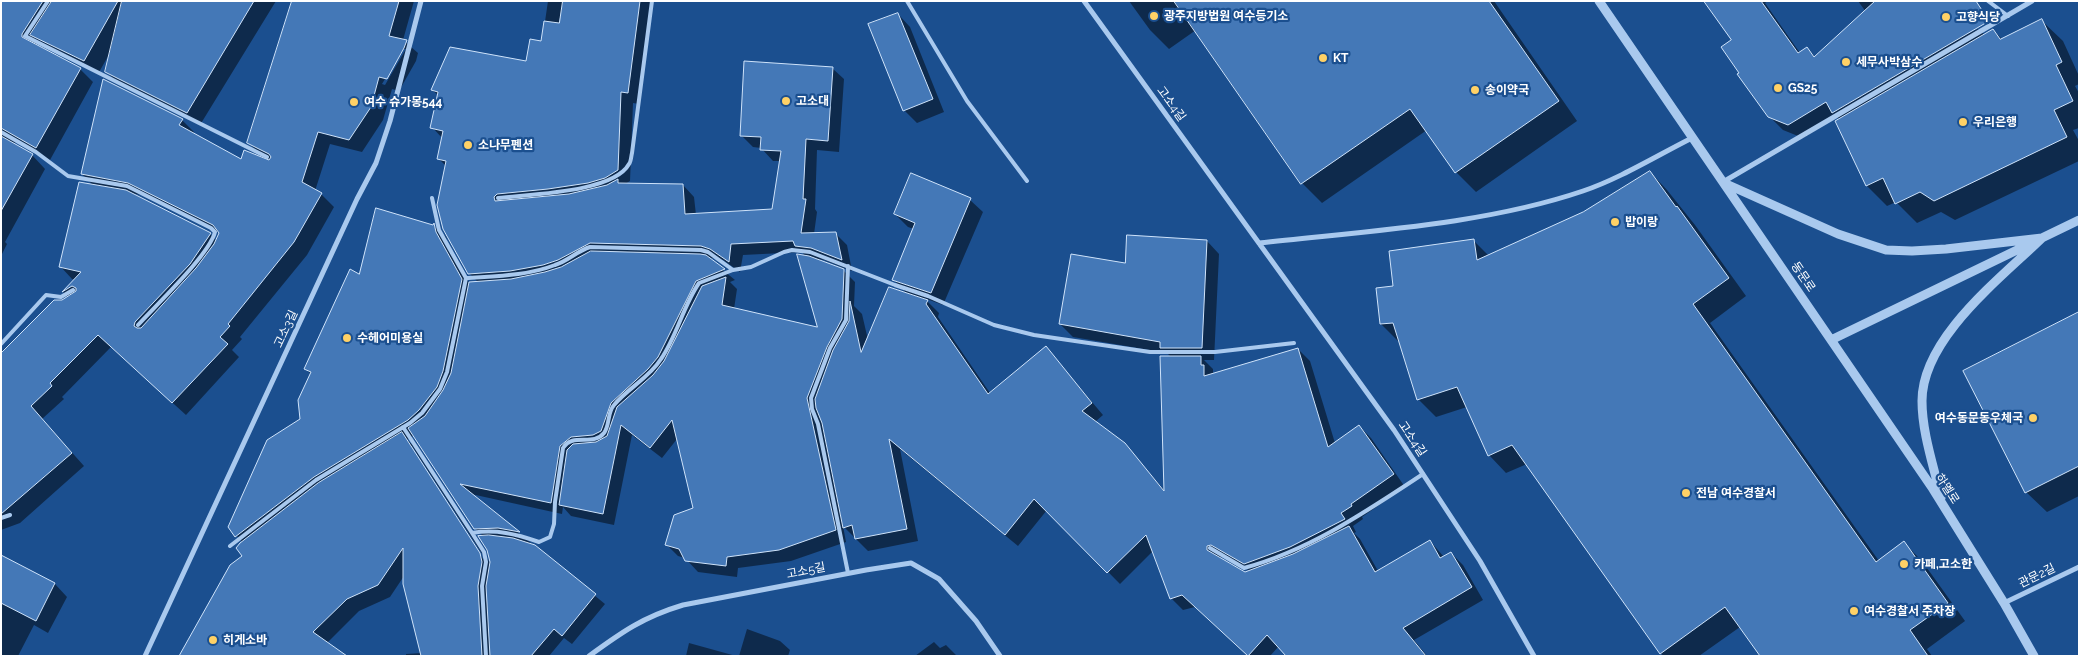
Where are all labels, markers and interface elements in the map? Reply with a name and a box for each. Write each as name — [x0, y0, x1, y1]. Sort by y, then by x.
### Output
place label: 광주지방법원 여수등기소 — [1164, 9, 1288, 23]
marker: 광주지방법원 여수등기소 — [1148, 10, 1160, 22]
place label: 고향식당 — [1956, 10, 2000, 24]
marker: 고향식당 — [1940, 11, 1952, 23]
place label: KT — [1333, 51, 1348, 65]
marker: KT — [1317, 52, 1329, 64]
place label: 세무사박삼수 — [1856, 55, 1922, 69]
marker: 세무사박삼수 — [1840, 56, 1852, 68]
place label: GS25 — [1788, 81, 1817, 95]
marker: GS25 — [1772, 82, 1784, 94]
place label: 송이약국 — [1485, 83, 1529, 97]
street label: 고소4길 — [1154, 84, 1188, 124]
marker: 송이약국 — [1469, 84, 1481, 96]
place label: 고소대 — [796, 94, 829, 108]
place label: 여수 슈가몽544 — [364, 95, 442, 109]
marker: 고소대 — [780, 95, 792, 107]
marker: 여수 슈가몽544 — [348, 96, 360, 108]
place label: 우리은행 — [1973, 115, 2017, 129]
marker: 우리은행 — [1957, 116, 1969, 128]
place label: 소나무펜션 — [478, 138, 533, 152]
marker: 소나무펜션 — [462, 139, 474, 151]
place label: 밥이랑 — [1625, 215, 1658, 229]
marker: 밥이랑 — [1609, 216, 1621, 228]
street label: 동문로 — [1788, 259, 1818, 295]
street label: 고소3길 — [271, 308, 301, 350]
place label: 수헤어미용실 — [357, 331, 423, 345]
marker: 수헤어미용실 — [341, 332, 353, 344]
place label: 여수동문동우체국 — [1935, 411, 2023, 425]
marker: 여수동문동우체국 — [2027, 412, 2039, 424]
street label: 고소4길 — [1395, 419, 1429, 459]
street label: 하멜로 — [1932, 471, 1962, 507]
place label: 전남 여수경찰서 — [1696, 486, 1776, 500]
marker: 전남 여수경찰서 — [1680, 487, 1692, 499]
place label: 카페,고소한 — [1914, 557, 1972, 571]
marker: 카페,고소한 — [1898, 558, 1910, 570]
street label: 고소5길 — [785, 560, 827, 582]
street label: 관문2길 — [2016, 561, 2058, 591]
place label: 여수경찰서 주차장 — [1864, 604, 1955, 618]
marker: 여수경찰서 주차장 — [1848, 605, 1860, 617]
place label: 히게소바 — [223, 633, 267, 647]
marker: 히게소바 — [207, 634, 219, 646]

